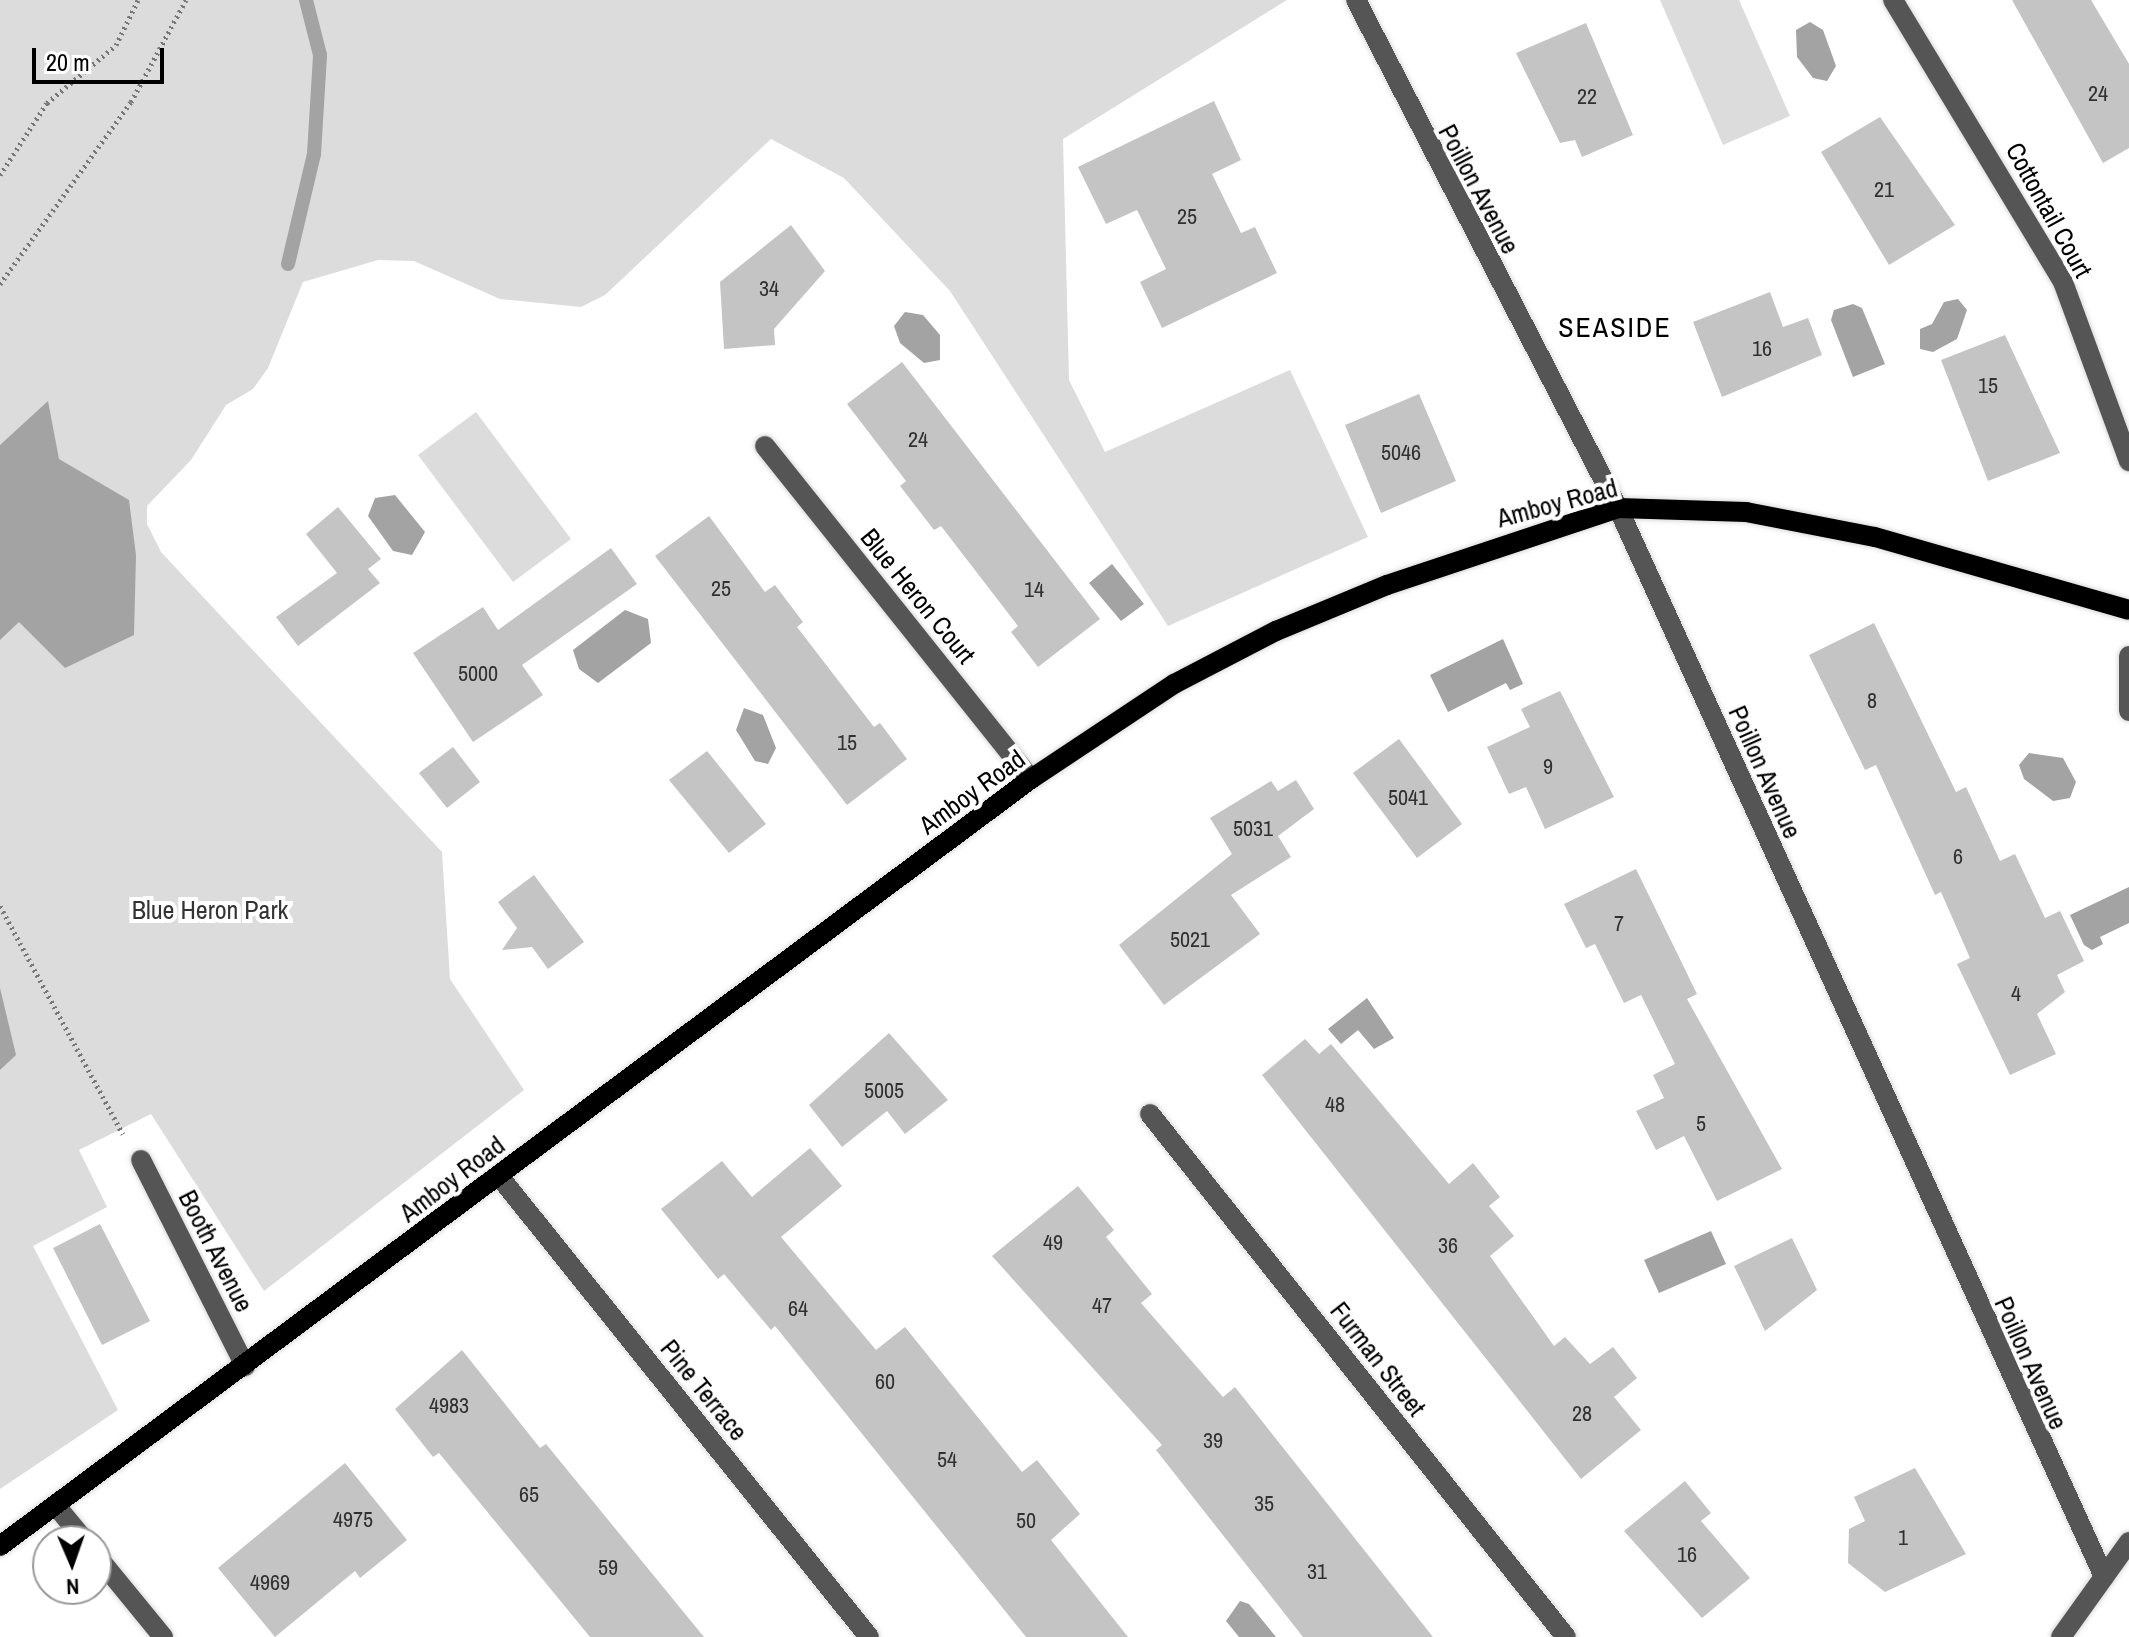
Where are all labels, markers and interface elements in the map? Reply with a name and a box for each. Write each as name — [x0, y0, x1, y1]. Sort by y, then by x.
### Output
scale bar — [36, 32, 168, 82]
text: 20 m — [46, 46, 90, 78]
house number: 24 — [2088, 81, 2108, 107]
house number: 22 — [1577, 84, 1597, 110]
street label: Poillon Avenue — [1432, 119, 1526, 259]
street label: Cottontail Court — [1999, 137, 2099, 283]
house number: 21 — [1874, 177, 1894, 203]
house number: 25 — [1177, 204, 1197, 230]
house number: 34 — [759, 276, 779, 302]
district label: SEASIDE — [1558, 310, 1672, 344]
house number: 16 — [1752, 336, 1772, 362]
house number: 15 — [1978, 373, 1998, 399]
house number: 24 — [908, 427, 928, 453]
house number: 5046 — [1381, 440, 1421, 466]
street label: Amboy Road — [1493, 472, 1621, 534]
street label: Blue Heron Court — [854, 522, 982, 670]
house number: 25 — [711, 576, 731, 602]
house number: 14 — [1024, 577, 1044, 603]
house number: 5000 — [458, 661, 498, 687]
house number: 8 — [1867, 688, 1877, 714]
street label: Poillon Avenue — [1722, 700, 1808, 844]
house number: 15 — [837, 730, 857, 756]
street label: Amboy Road — [913, 743, 1031, 841]
house number: 9 — [1543, 754, 1553, 780]
house number: 5041 — [1388, 785, 1428, 811]
house number: 5031 — [1233, 816, 1273, 842]
house number: 6 — [1953, 844, 1963, 870]
park label: Blue Heron Park — [132, 894, 288, 926]
house number: 7 — [1614, 911, 1624, 937]
house number: 5021 — [1170, 927, 1210, 953]
house number: 4 — [2011, 981, 2021, 1007]
house number: 5005 — [864, 1078, 904, 1104]
house number: 48 — [1325, 1092, 1345, 1118]
house number: 5 — [1696, 1111, 1706, 1137]
street label: Amboy Road — [393, 1129, 511, 1229]
street label: Booth Avenue — [172, 1184, 260, 1318]
house number: 49 — [1043, 1230, 1063, 1256]
house number: 36 — [1438, 1233, 1458, 1259]
street label: Poillon Avenue — [1988, 1291, 2074, 1435]
house number: 47 — [1092, 1293, 1112, 1319]
house number: 64 — [788, 1296, 808, 1322]
street label: Furman Street — [1324, 1296, 1432, 1422]
street label: Pine Terrace — [654, 1333, 754, 1447]
house number: 60 — [875, 1369, 895, 1395]
house number: 4983 — [429, 1393, 469, 1419]
house number: 28 — [1572, 1401, 1592, 1427]
house number: 39 — [1203, 1428, 1223, 1454]
house number: 54 — [937, 1447, 957, 1473]
house number: 65 — [519, 1482, 539, 1508]
house number: 35 — [1254, 1491, 1274, 1517]
house number: 4975 — [333, 1507, 373, 1533]
house number: 50 — [1016, 1508, 1036, 1534]
north arrow — [32, 1525, 112, 1605]
house number: 1 — [1898, 1525, 1908, 1551]
house number: 16 — [1677, 1542, 1697, 1568]
house number: 59 — [598, 1555, 618, 1581]
house number: 31 — [1307, 1559, 1327, 1585]
house number: 4969 — [250, 1570, 290, 1596]
text: N — [66, 1572, 80, 1602]

